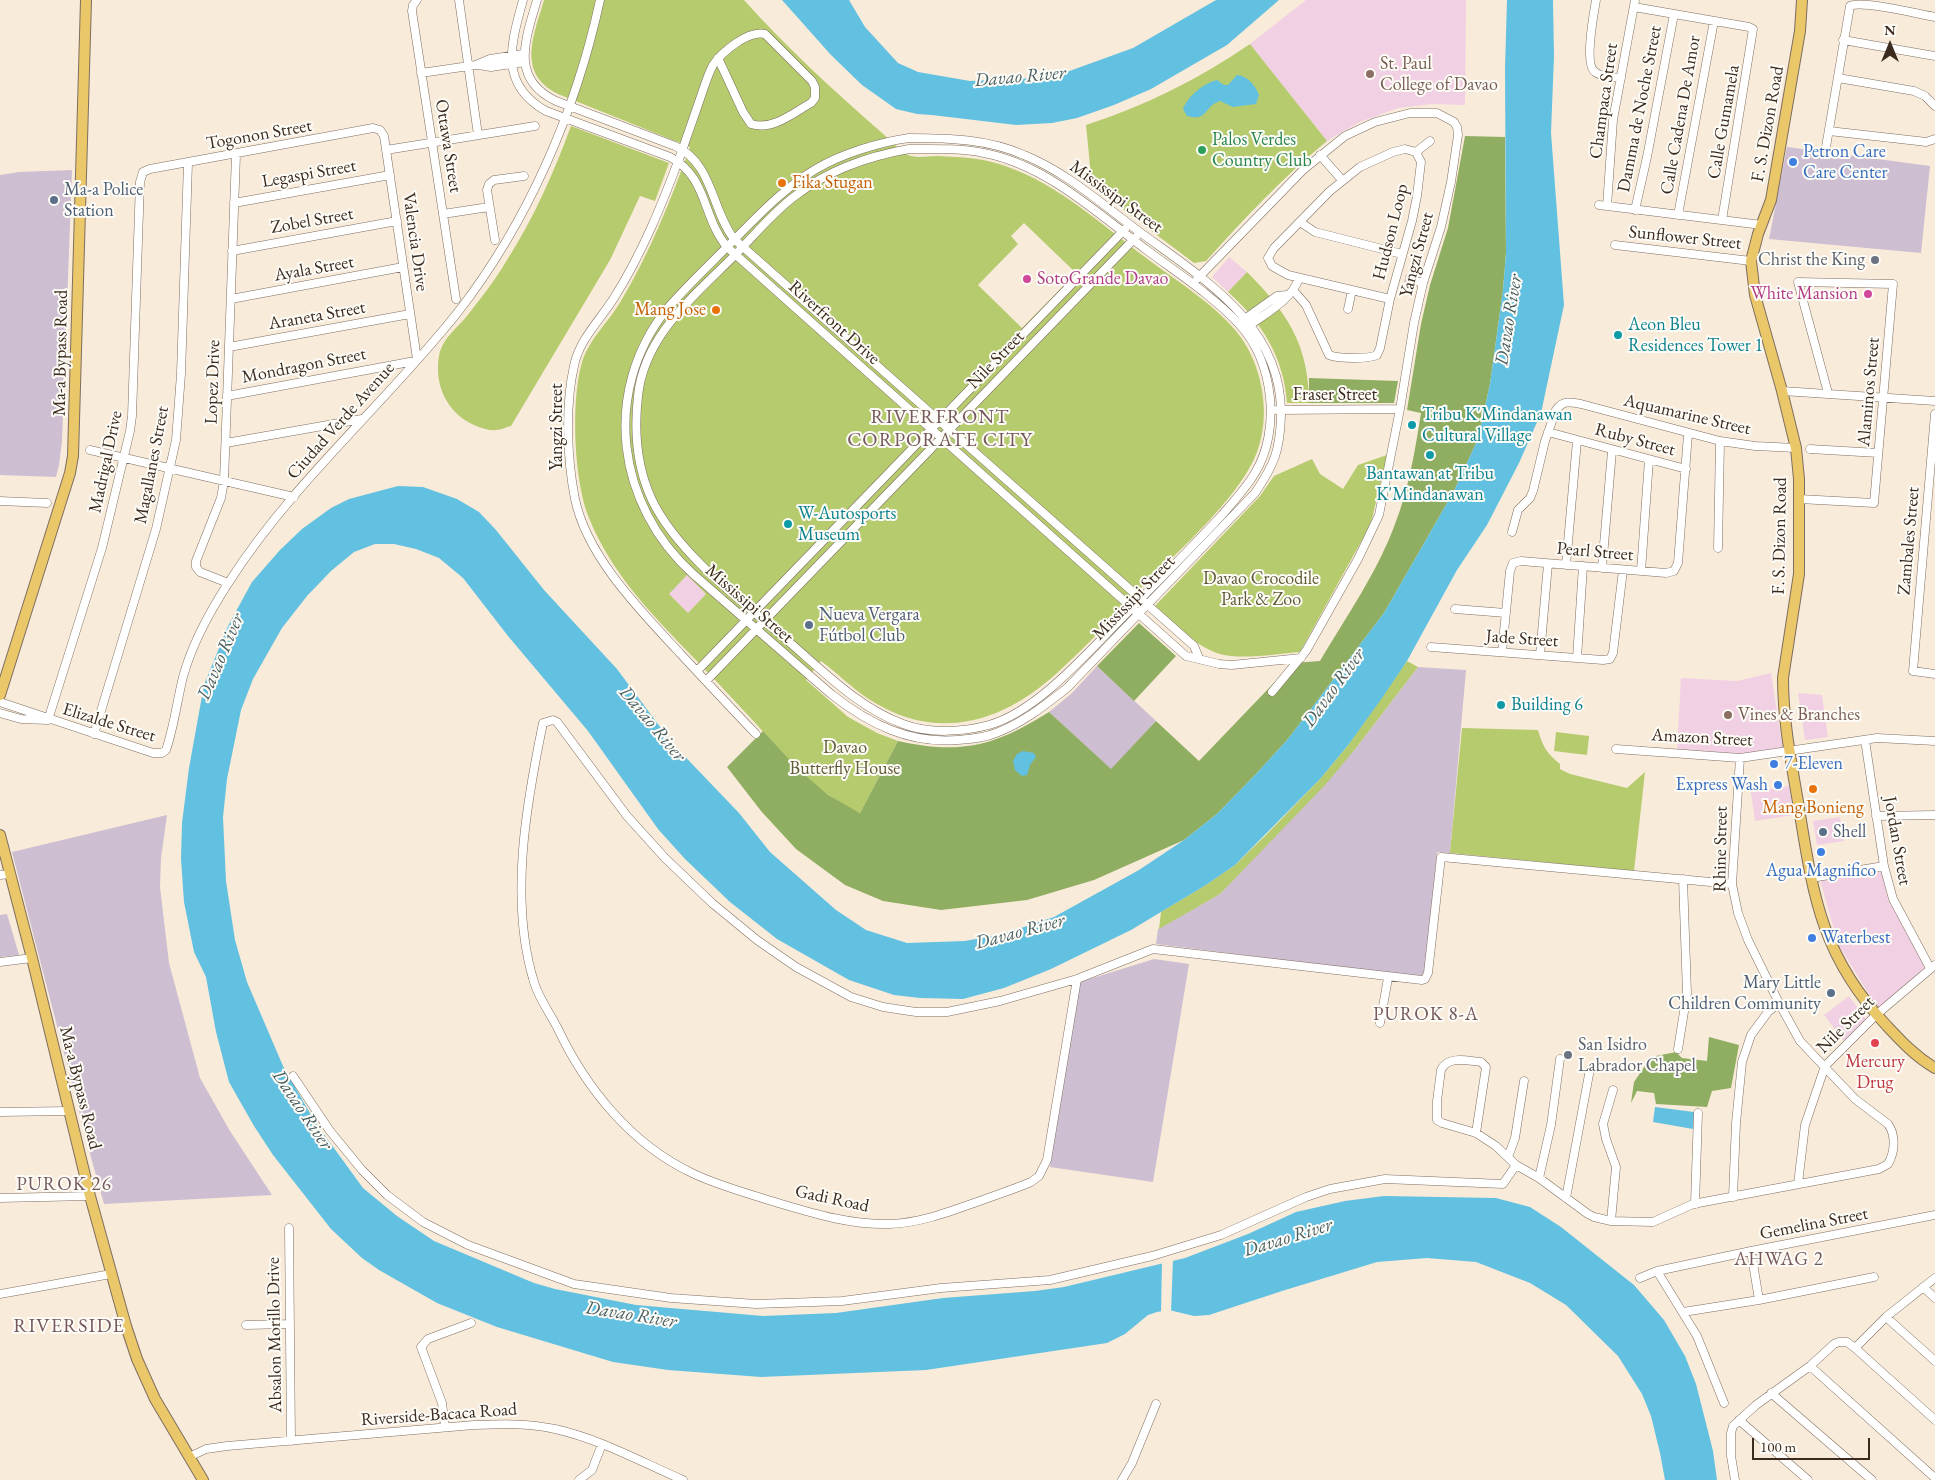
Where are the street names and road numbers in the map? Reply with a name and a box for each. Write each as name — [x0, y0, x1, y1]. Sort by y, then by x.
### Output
street label: Damma de Noche Street — [1613, 24, 1667, 194]
street label: Calle Cadena De Amor — [1656, 34, 1706, 196]
street label: Champaca Street — [1585, 42, 1623, 160]
street label: Calle Gumamela — [1703, 63, 1745, 181]
street label: F. S. Dizon Road — [1747, 64, 1789, 184]
street label: Ottawa Street — [430, 98, 466, 194]
street label: Togonon Street — [204, 115, 314, 155]
street label: Legaspi Street — [260, 155, 358, 193]
street label: Mississipi Street — [1065, 156, 1167, 238]
street label: Hudson Loop — [1369, 182, 1413, 282]
street label: Valencia Drive — [397, 191, 433, 293]
street label: Zobel Street — [269, 203, 355, 239]
street label: Yangzi Street — [1395, 210, 1439, 300]
street label: Sunflower Street — [1628, 221, 1742, 255]
street label: Ayala Street — [272, 251, 356, 287]
street label: Riverfront Drive — [784, 276, 884, 370]
street label: Ma-a Bypass Road — [49, 290, 73, 416]
street label: Araneta Street — [267, 297, 367, 335]
street label: Nile Street — [963, 326, 1029, 394]
street label: Alaminos Street — [1853, 336, 1885, 448]
street label: Lopez Drive — [201, 339, 225, 425]
street label: Mondragon Street — [240, 343, 368, 389]
street label: Ciudad Verde Avenue — [283, 358, 399, 484]
street label: Yangzi Street — [546, 383, 568, 471]
street label: Fraser Street — [1293, 384, 1377, 406]
street label: Aquamarine Street — [1621, 390, 1753, 440]
street label: Magallanes Street — [130, 404, 174, 526]
street label: Madrigal Drive — [85, 409, 127, 515]
street label: Ruby Street — [1593, 419, 1677, 461]
street label: F. S. Dizon Road — [1768, 477, 1792, 595]
street label: Zambales Street — [1894, 486, 1924, 596]
street label: Pearl Street — [1556, 538, 1634, 566]
street label: Mississipi Street — [1088, 551, 1180, 645]
street label: Mississipi Street — [701, 560, 797, 648]
street label: Jade Street — [1485, 626, 1559, 652]
street label: Elizalde Street — [60, 699, 158, 747]
street label: Amazon Street — [1651, 725, 1753, 751]
street label: Jordan Street — [1879, 795, 1915, 887]
street label: Rhine Street — [1709, 806, 1733, 892]
street label: Nile Street — [1813, 992, 1879, 1058]
street label: Ma-a Bypass Road — [54, 1024, 106, 1152]
street label: Gadi Road — [793, 1181, 871, 1217]
street label: Gemelina Street — [1758, 1203, 1870, 1245]
street label: Absalon Morillo Drive — [263, 1257, 287, 1413]
street label: Riverside-Bacaca Road — [360, 1399, 518, 1431]

